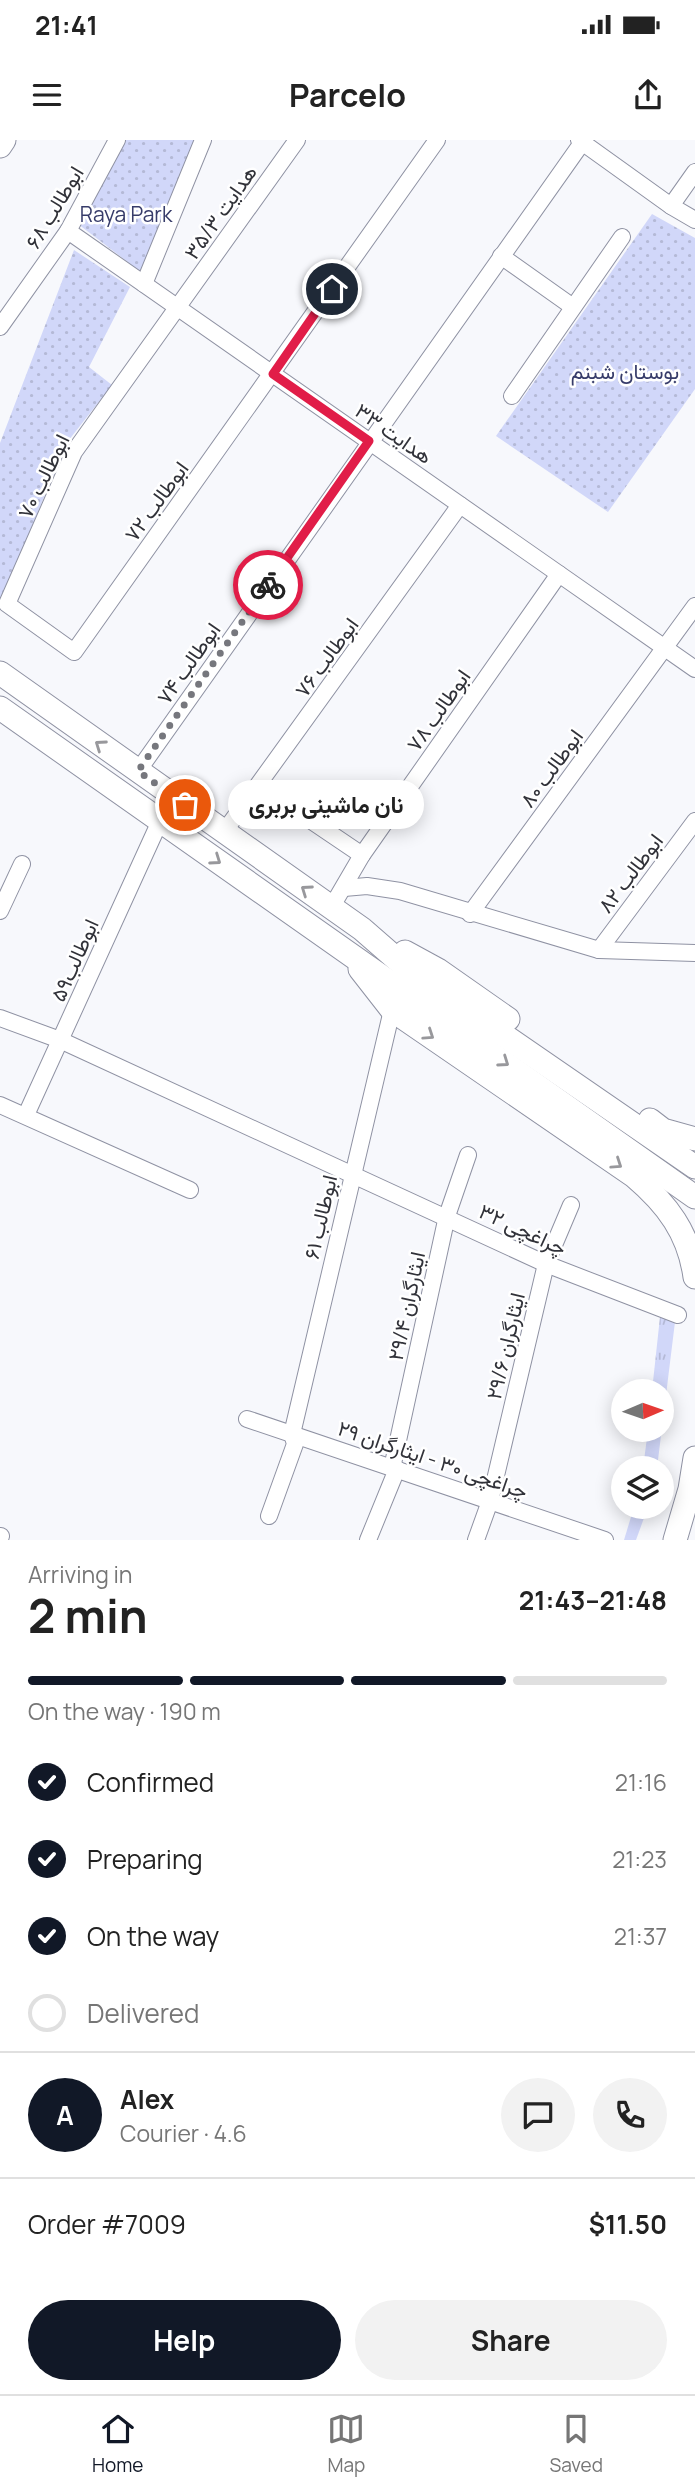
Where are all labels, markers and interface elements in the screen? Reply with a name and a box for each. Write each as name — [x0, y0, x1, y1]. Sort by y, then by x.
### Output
text: 21:41 — [35, 7, 98, 43]
text: Parcelo — [289, 73, 406, 117]
icon: menu — [28, 76, 66, 114]
icon: share — [629, 76, 667, 114]
street label: هدایت ۳۵/۳ — [177, 159, 263, 265]
street label: ابوطالب ۶۸ — [18, 160, 90, 254]
park label: Raya Park — [80, 200, 173, 228]
pin — [302, 259, 362, 319]
icon: home — [313, 270, 351, 308]
park label: بوستان شبنم — [571, 357, 679, 386]
street label: هدایت ۳۳ — [350, 396, 438, 470]
street label: ابوطالب ۷۰ — [11, 429, 75, 523]
street label: ابوطالب ۷۲ — [117, 455, 195, 547]
courier — [233, 550, 303, 620]
icon: bike — [249, 566, 287, 604]
street label: ابوطالب ۷۶ — [288, 612, 364, 702]
street label: ابوطالب ۷۴ — [150, 617, 226, 709]
street label: ابوطالب ۷۸ — [400, 663, 476, 757]
street label: ابوطالب ۸۰ — [513, 723, 589, 813]
one-way arrow — [95, 741, 108, 753]
pin — [155, 775, 215, 835]
callout: نان ماشینی بربری — [227, 780, 423, 830]
icon: bag — [166, 786, 204, 824]
text: نان ماشینی بربری — [248, 788, 404, 820]
street label: ابوطالب ۸۲ — [591, 828, 669, 918]
one-way arrow — [208, 852, 221, 864]
one-way arrow — [301, 886, 314, 898]
street label: ابوطالب۵۹ — [43, 914, 105, 1006]
one-way arrow — [421, 1027, 434, 1039]
one-way arrow — [496, 1054, 509, 1066]
one-way arrow — [609, 1156, 622, 1168]
street label: ابوطالب ۶۱ — [297, 1172, 343, 1262]
street label: چراغچی ۳۲ — [474, 1197, 571, 1262]
street label: ایثارگران ۲۹/۴ — [381, 1249, 431, 1363]
street label: ایثارگران ۲۹/۶ — [479, 1290, 531, 1402]
north arrow — [611, 1379, 674, 1442]
map controls — [611, 1379, 674, 1519]
street label: چراغچی ۳۰ - ایثارگران ۲۹ — [334, 1413, 532, 1506]
button: layers — [611, 1456, 674, 1519]
text: Arriving in — [28, 1558, 133, 1590]
text: 21:43–21:48 — [519, 1582, 667, 1618]
text: 2 min — [28, 1584, 148, 1647]
text: On the way · 190 m — [28, 1695, 221, 1727]
icon: check — [28, 1763, 66, 1801]
text: Confirmed — [87, 1764, 214, 1800]
text: 21:16 — [615, 1766, 667, 1798]
icon: check — [28, 1840, 66, 1878]
text: Preparing — [87, 1841, 203, 1877]
text: 21:23 — [612, 1843, 667, 1875]
icon: check — [28, 1917, 66, 1955]
text: On the way — [87, 1918, 219, 1954]
text: 21:37 — [614, 1920, 667, 1952]
text: Delivered — [87, 1995, 199, 2031]
button: chat — [501, 2078, 575, 2152]
button: phone — [593, 2078, 667, 2152]
text: Alex — [120, 2081, 174, 2117]
text: A — [56, 2097, 74, 2133]
text: Courier · 4.6 — [120, 2117, 247, 2149]
text: Order #7009 — [28, 2206, 186, 2242]
text: $11.50 — [589, 2206, 667, 2242]
button: Help — [28, 2300, 341, 2380]
button: Share — [355, 2300, 667, 2380]
tab: Home — [92, 2410, 143, 2478]
tab: Map — [327, 2410, 365, 2478]
tab: Saved — [549, 2410, 603, 2478]

